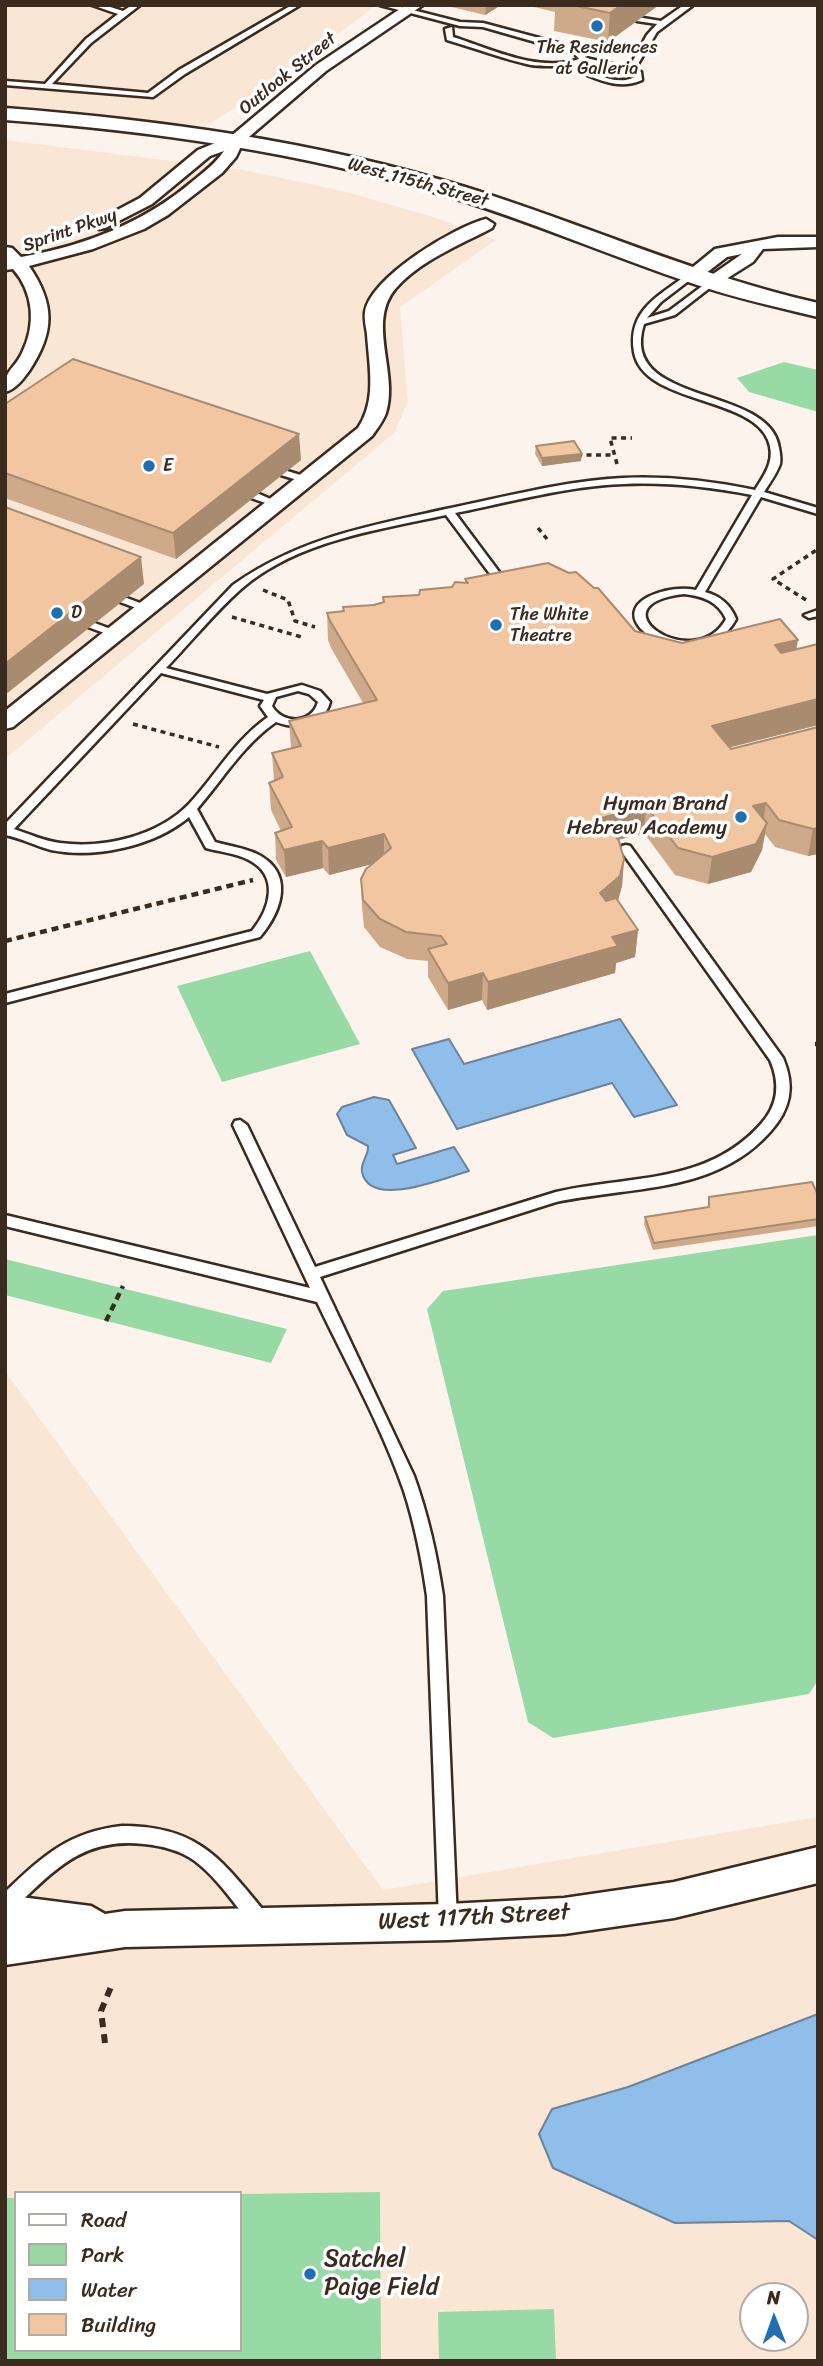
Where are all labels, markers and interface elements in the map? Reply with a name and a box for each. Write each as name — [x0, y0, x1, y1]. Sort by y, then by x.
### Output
marker: The Residences at Galleria — [589, 18, 605, 34]
street label: Outlook Street — [235, 28, 341, 120]
place label: The Residences at Galleria — [536, 37, 658, 80]
street label: West 115th Street — [345, 154, 491, 212]
street label: Sprint Pkwy — [20, 205, 120, 257]
place label: E — [163, 455, 173, 477]
marker: E — [141, 458, 157, 474]
place label: D — [71, 602, 82, 624]
place label: The White Theatre — [510, 604, 589, 646]
marker: D — [49, 605, 65, 621]
marker: The White Theatre — [488, 617, 504, 633]
place label: Hyman Brand Hebrew Academy — [567, 792, 727, 842]
marker: Hyman Brand Hebrew Academy — [733, 809, 749, 825]
street label: West 117th Street — [377, 1899, 571, 1937]
legend — [14, 2191, 242, 2352]
text: Road — [81, 2201, 126, 2239]
text: Park — [81, 2236, 124, 2274]
place label: Satchel Paige Field — [324, 2246, 439, 2302]
marker: Satchel Paige Field — [302, 2266, 318, 2282]
text: Water — [81, 2271, 136, 2309]
text: N — [767, 2281, 781, 2314]
north arrow — [739, 2282, 809, 2352]
text: Building — [81, 2306, 156, 2344]

